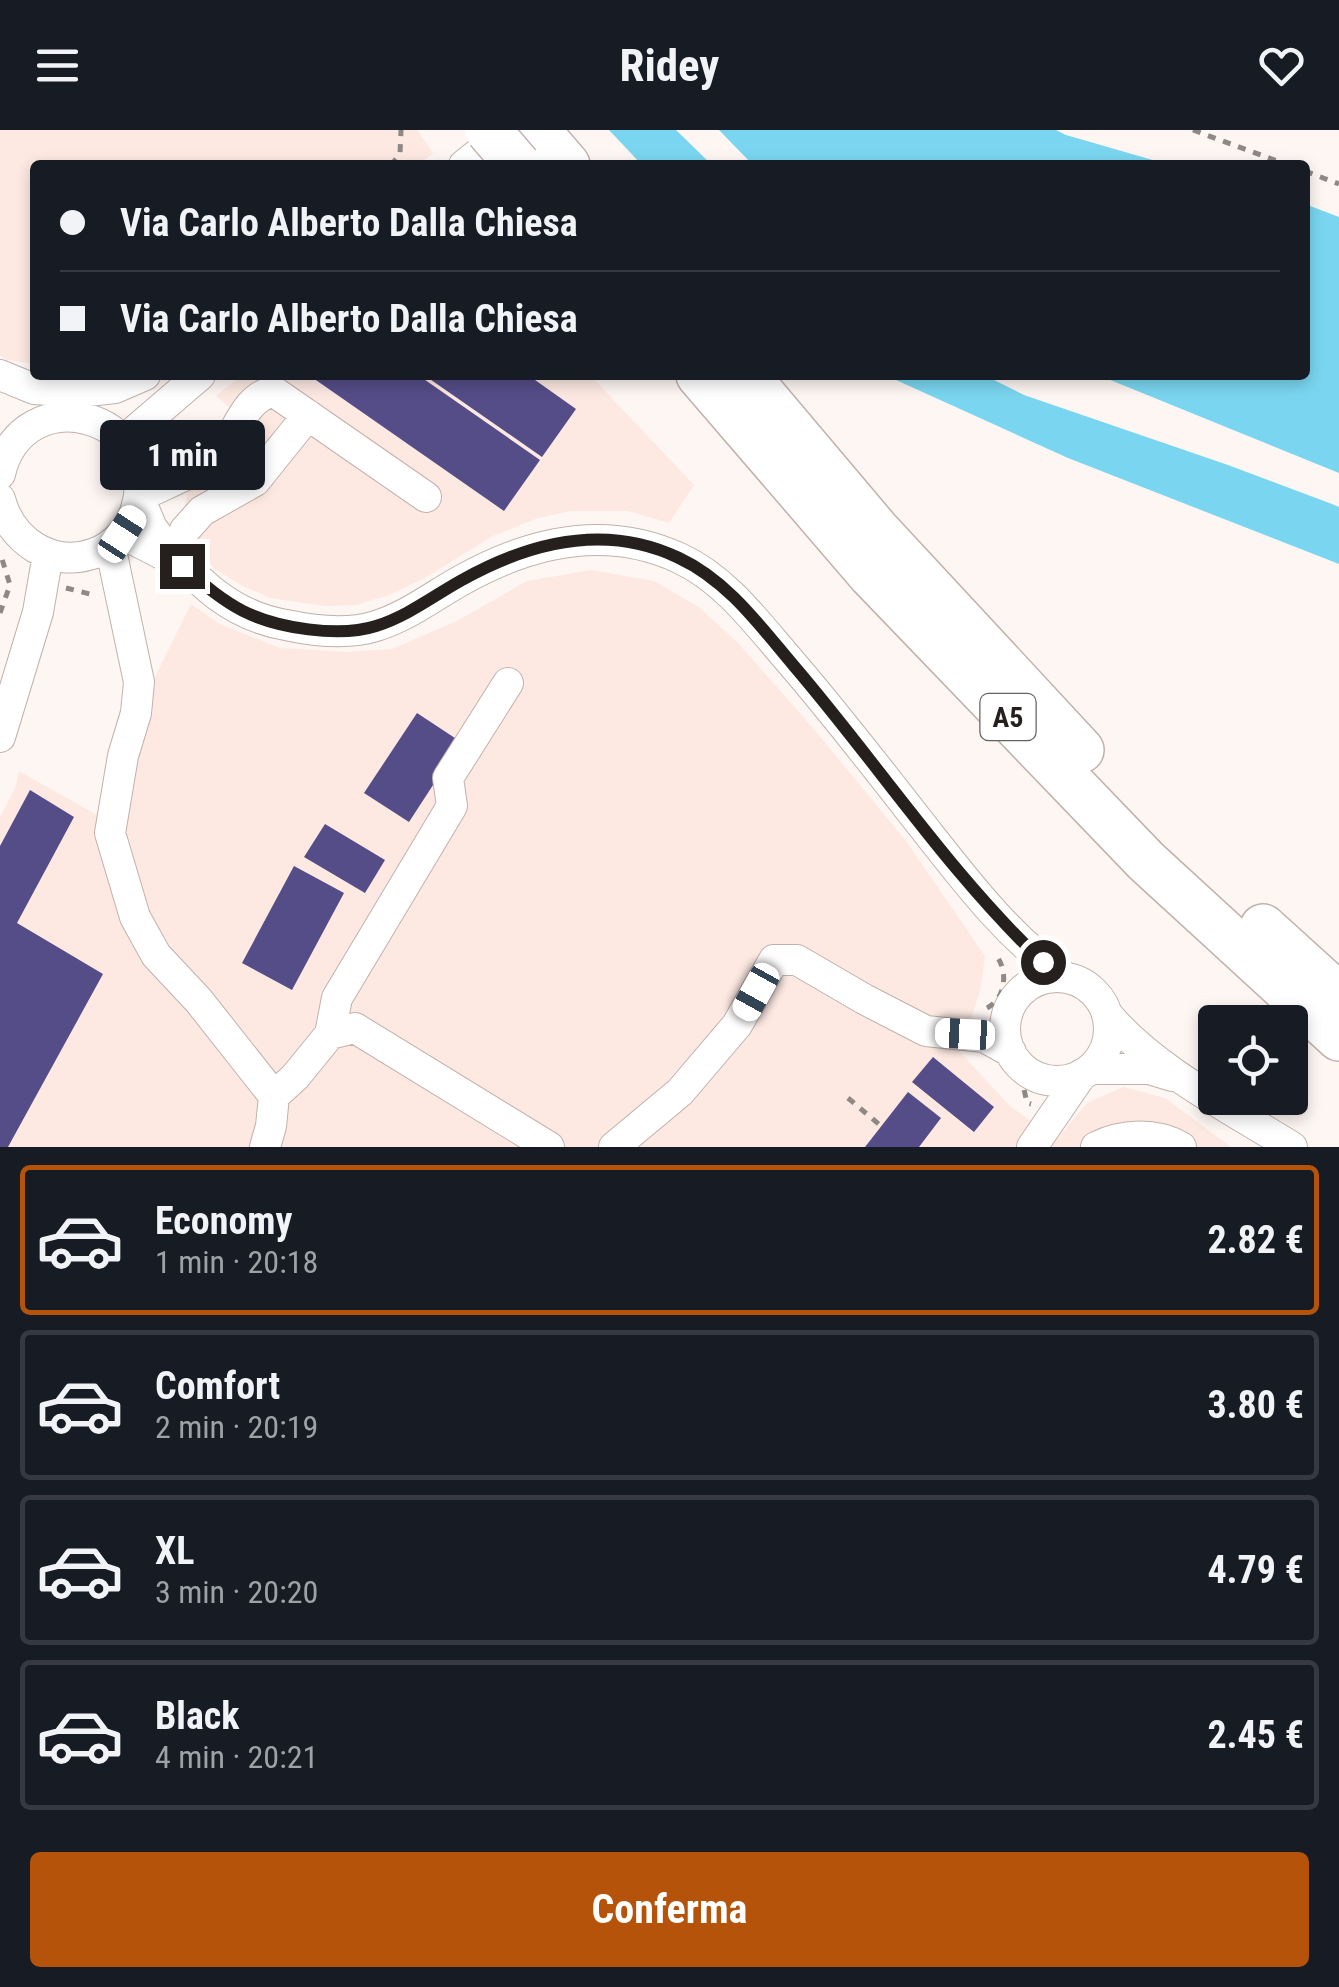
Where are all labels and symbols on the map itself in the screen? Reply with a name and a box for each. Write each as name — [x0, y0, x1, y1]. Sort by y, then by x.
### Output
callout: 1 min — [100, 421, 264, 491]
car — [93, 501, 151, 567]
route end — [160, 544, 205, 589]
road number: A5 — [980, 694, 1036, 740]
route start — [1021, 940, 1066, 985]
car — [728, 958, 784, 1026]
car — [934, 1017, 996, 1051]

